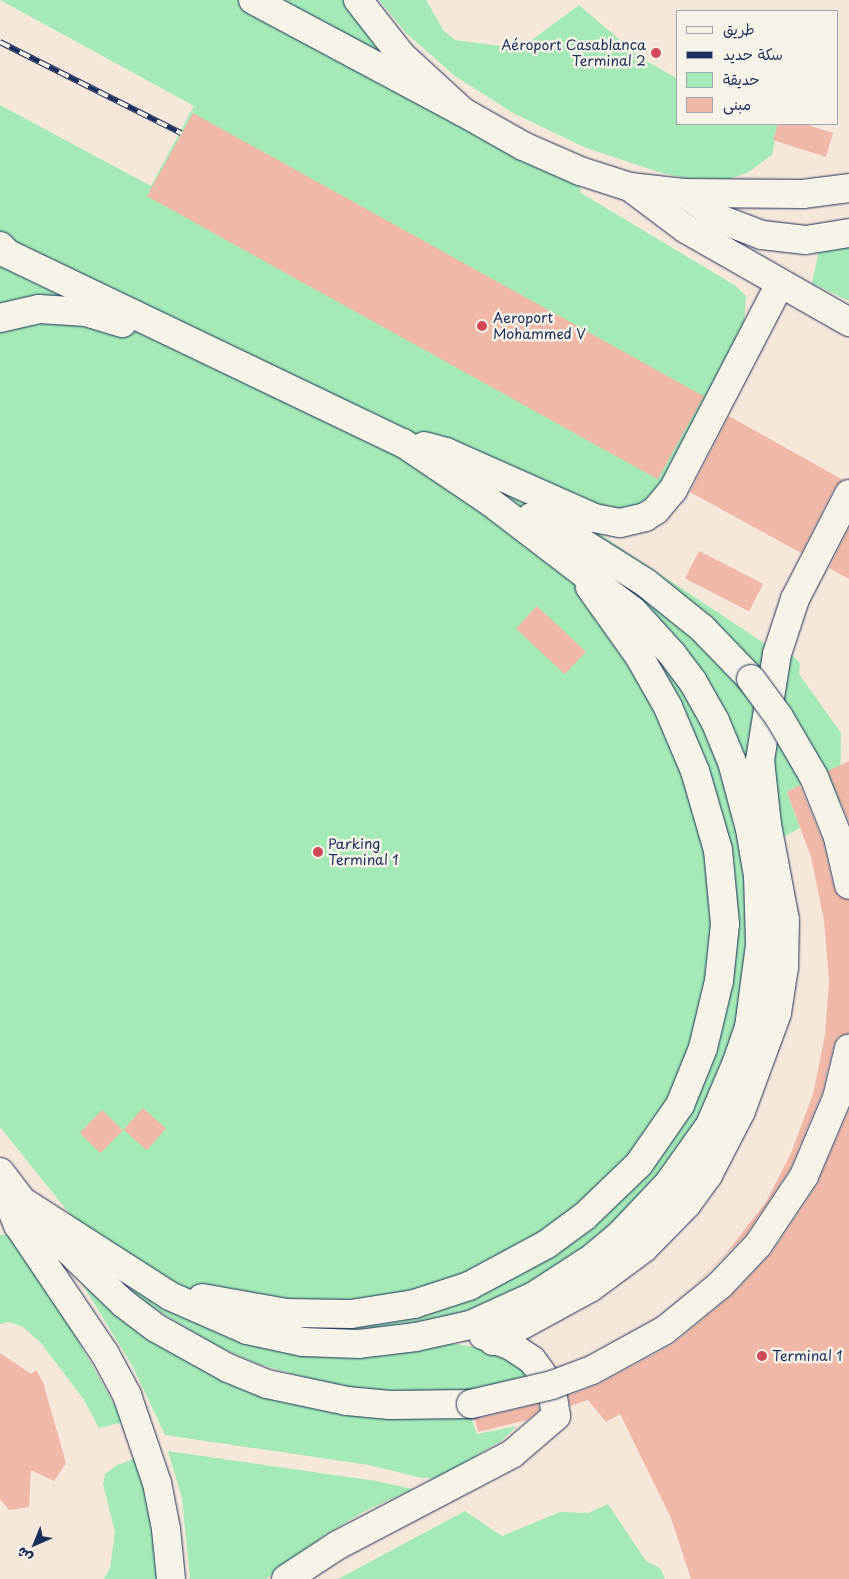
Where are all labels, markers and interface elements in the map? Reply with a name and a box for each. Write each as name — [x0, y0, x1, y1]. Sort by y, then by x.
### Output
legend — [676, 10, 839, 125]
text: طريق — [723, 17, 755, 40]
place label: Aéroport Casablanca Terminal 2 — [502, 37, 646, 70]
text: سكة حديد — [723, 42, 783, 65]
marker: Aéroport Casablanca Terminal 2 — [650, 47, 662, 59]
text: حديقة — [723, 67, 760, 90]
text: مبنى — [723, 92, 751, 115]
place label: Aeroport Mohammed V — [493, 310, 587, 342]
marker: Aeroport Mohammed V — [475, 319, 489, 333]
place label: Parking Terminal 1 — [328, 836, 399, 869]
marker: Parking Terminal 1 — [312, 846, 324, 858]
place label: Terminal 1 — [772, 1348, 843, 1364]
marker: Terminal 1 — [756, 1350, 768, 1362]
north arrow — [10, 1519, 60, 1569]
text: ش — [11, 1542, 37, 1568]

